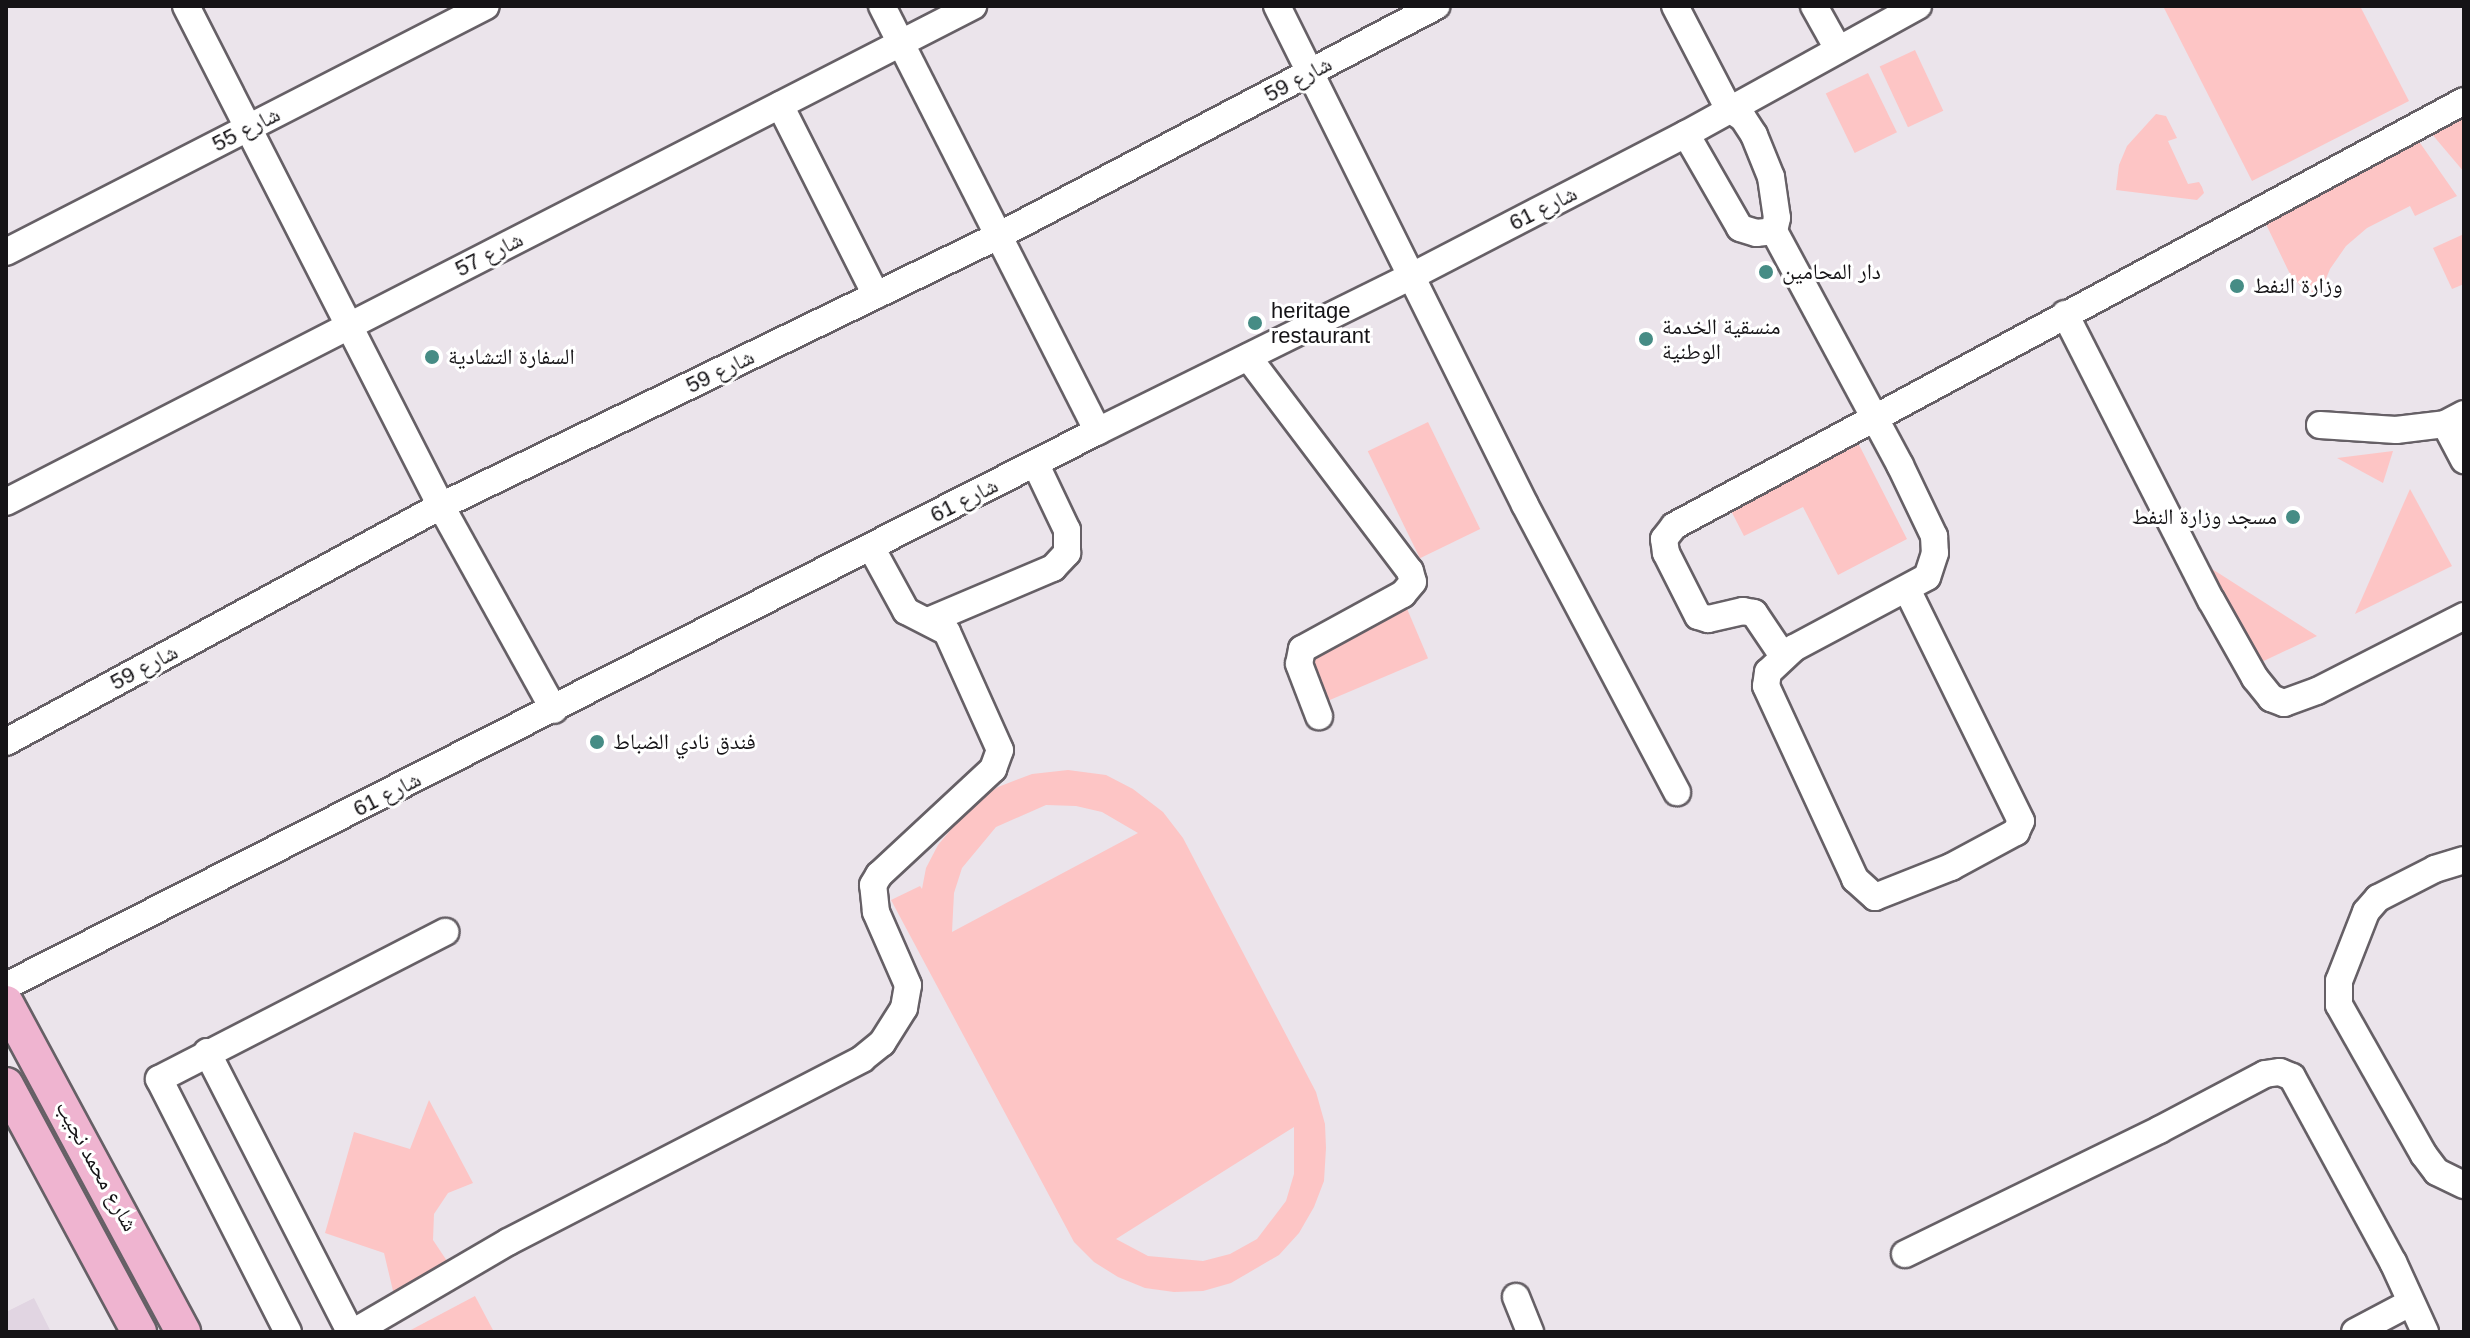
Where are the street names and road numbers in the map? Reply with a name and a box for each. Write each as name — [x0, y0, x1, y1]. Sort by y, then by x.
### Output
street label: شارع 59 — [1260, 50, 1336, 108]
street label: شارع 55 — [208, 101, 284, 157]
street label: شارع 61 — [1505, 180, 1581, 236]
street label: شارع 57 — [451, 226, 527, 282]
street label: شارع 59 — [682, 343, 758, 399]
street label: شارع 61 — [926, 472, 1002, 528]
street label: شارع 59 — [106, 638, 182, 696]
street label: شارع 61 — [349, 766, 425, 822]
street label: شارع محمد نجيب — [50, 1096, 144, 1236]

